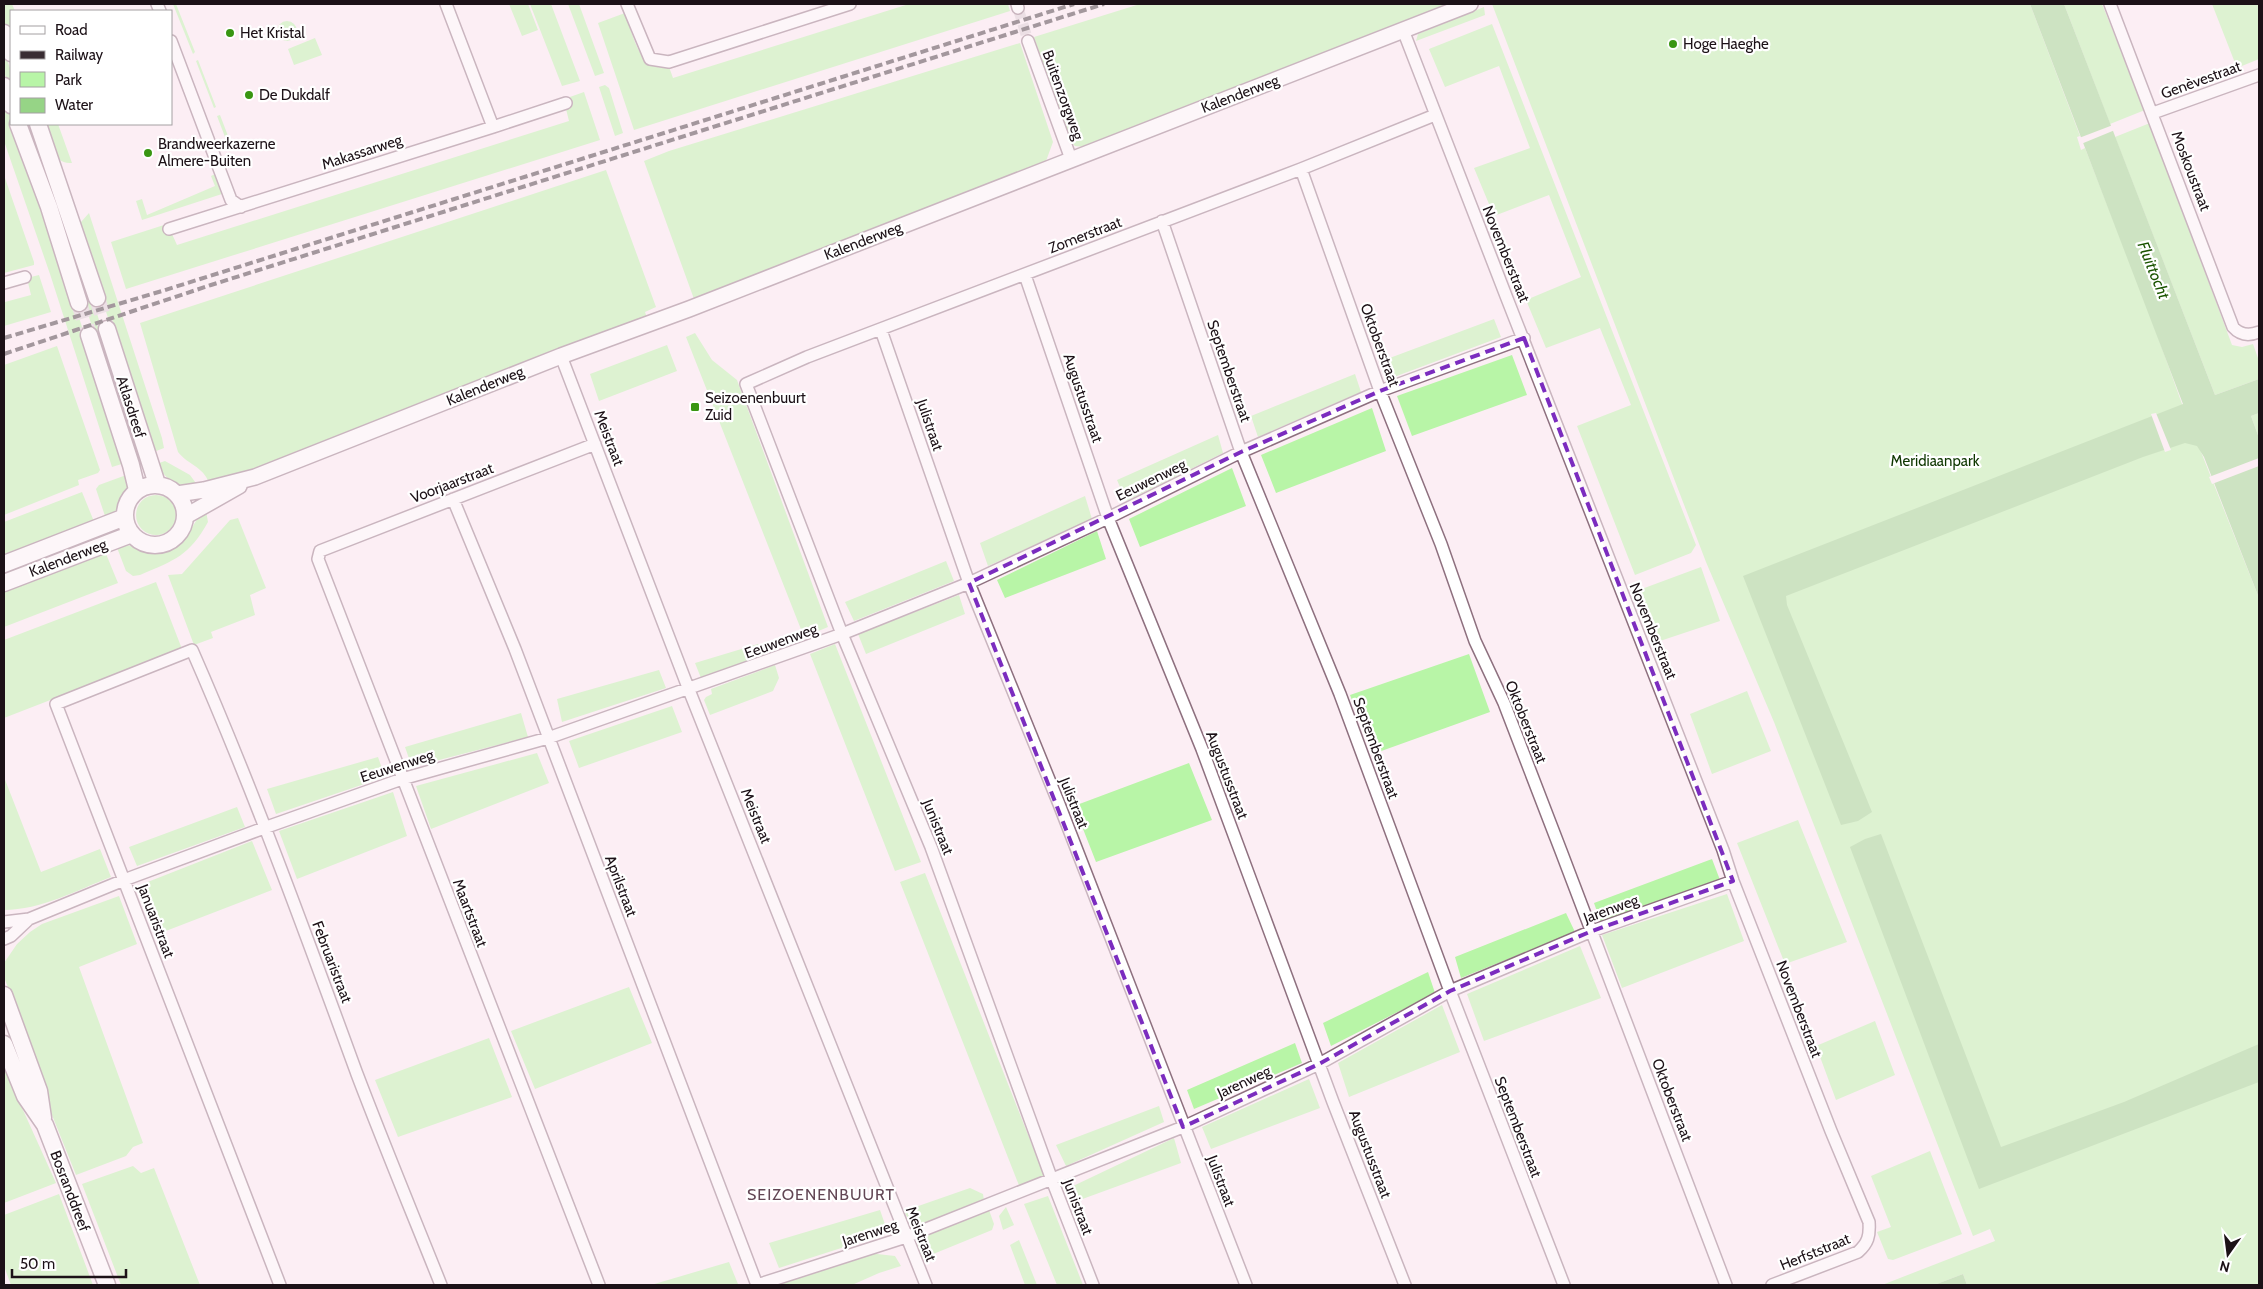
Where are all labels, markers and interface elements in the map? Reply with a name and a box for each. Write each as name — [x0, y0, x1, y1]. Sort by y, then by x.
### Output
legend — [10, 10, 172, 125]
text: Road — [55, 21, 88, 39]
place label: Het Kristal — [240, 24, 305, 42]
marker: Het Kristal — [224, 27, 236, 39]
place label: Hoge Haeghe — [1683, 35, 1769, 53]
marker: Hoge Haeghe — [1667, 38, 1679, 50]
text: Railway — [55, 46, 104, 64]
street label: Buitenzorgweg — [1038, 48, 1088, 143]
street label: Genèvestraat — [2159, 57, 2243, 103]
text: Park — [55, 71, 82, 89]
street label: Kalenderweg — [1199, 71, 1282, 117]
place label: De Dukdalf — [259, 86, 330, 104]
marker: De Dukdalf — [243, 89, 255, 101]
text: Water — [55, 96, 93, 114]
street label: Moskoustraat — [2168, 128, 2214, 214]
street label: Makassarweg — [320, 130, 405, 173]
place label: Brandweerkazerne Almere-Buiten — [158, 135, 276, 170]
marker: Brandweerkazerne Almere-Buiten — [142, 147, 154, 159]
street label: Novemberstraat — [1478, 203, 1534, 305]
street label: Zomerstraat — [1046, 213, 1124, 257]
street label: Kalenderweg — [822, 218, 905, 264]
water label: Fluittocht — [2133, 239, 2174, 303]
street label: Oktoberstraat — [1357, 301, 1403, 389]
street label: Septemberstraat — [1203, 318, 1255, 424]
street label: Augustusstraat — [1059, 351, 1107, 445]
street label: Kalenderweg — [444, 362, 527, 410]
street label: Atlasdreef — [113, 374, 149, 440]
place label: Seizoenenbuurt Zuid — [705, 389, 806, 424]
street label: Julistraat — [912, 396, 947, 453]
marker: Seizoenenbuurt Zuid — [689, 401, 701, 413]
street label: Meistraat — [590, 408, 628, 468]
park label: Meridiaanpark — [1891, 452, 1980, 470]
street label: Eeuwenweg — [1113, 455, 1190, 505]
street label: Voorjaarstraat — [408, 459, 496, 507]
street label: Kalenderweg — [27, 535, 110, 581]
street label: Novemberstraat — [1625, 580, 1681, 682]
street label: Eeuwenweg — [742, 619, 820, 663]
street label: Oktoberstraat — [1501, 678, 1551, 766]
street label: Septemberstraat — [1349, 695, 1403, 801]
street label: Augustusstraat — [1202, 728, 1252, 822]
street label: Eeuwenweg — [358, 745, 437, 786]
street label: Julistraat — [1055, 774, 1092, 831]
street label: Meistraat — [737, 786, 775, 846]
street label: Junistraat — [918, 796, 957, 857]
street label: Aprilstraat — [601, 853, 641, 919]
street label: Maartstraat — [449, 876, 491, 950]
street label: Januaristraat — [133, 881, 178, 960]
street label: Jarenweg — [1580, 891, 1641, 928]
street label: Februaristraat — [308, 919, 356, 1005]
street label: Novemberstraat — [1772, 958, 1826, 1060]
street label: Oktoberstraat — [1648, 1056, 1696, 1144]
street label: Jarenweg — [1213, 1062, 1274, 1103]
street label: Septemberstraat — [1491, 1074, 1545, 1180]
street label: Augustusstraat — [1345, 1107, 1395, 1201]
street label: Bosranddreef — [46, 1148, 94, 1234]
street label: Julistraat — [1203, 1152, 1239, 1209]
street label: Junistraat — [1059, 1176, 1097, 1237]
district label: SEIZOENENBUURT — [747, 1185, 895, 1204]
street label: Meistraat — [902, 1204, 940, 1264]
street label: Jarenweg — [839, 1215, 901, 1251]
north arrow — [2203, 1229, 2253, 1279]
street label: Herfststraat — [1777, 1230, 1853, 1274]
scale bar — [12, 1246, 126, 1278]
text: 50 m — [20, 1255, 55, 1273]
text: N — [2218, 1257, 2232, 1277]

